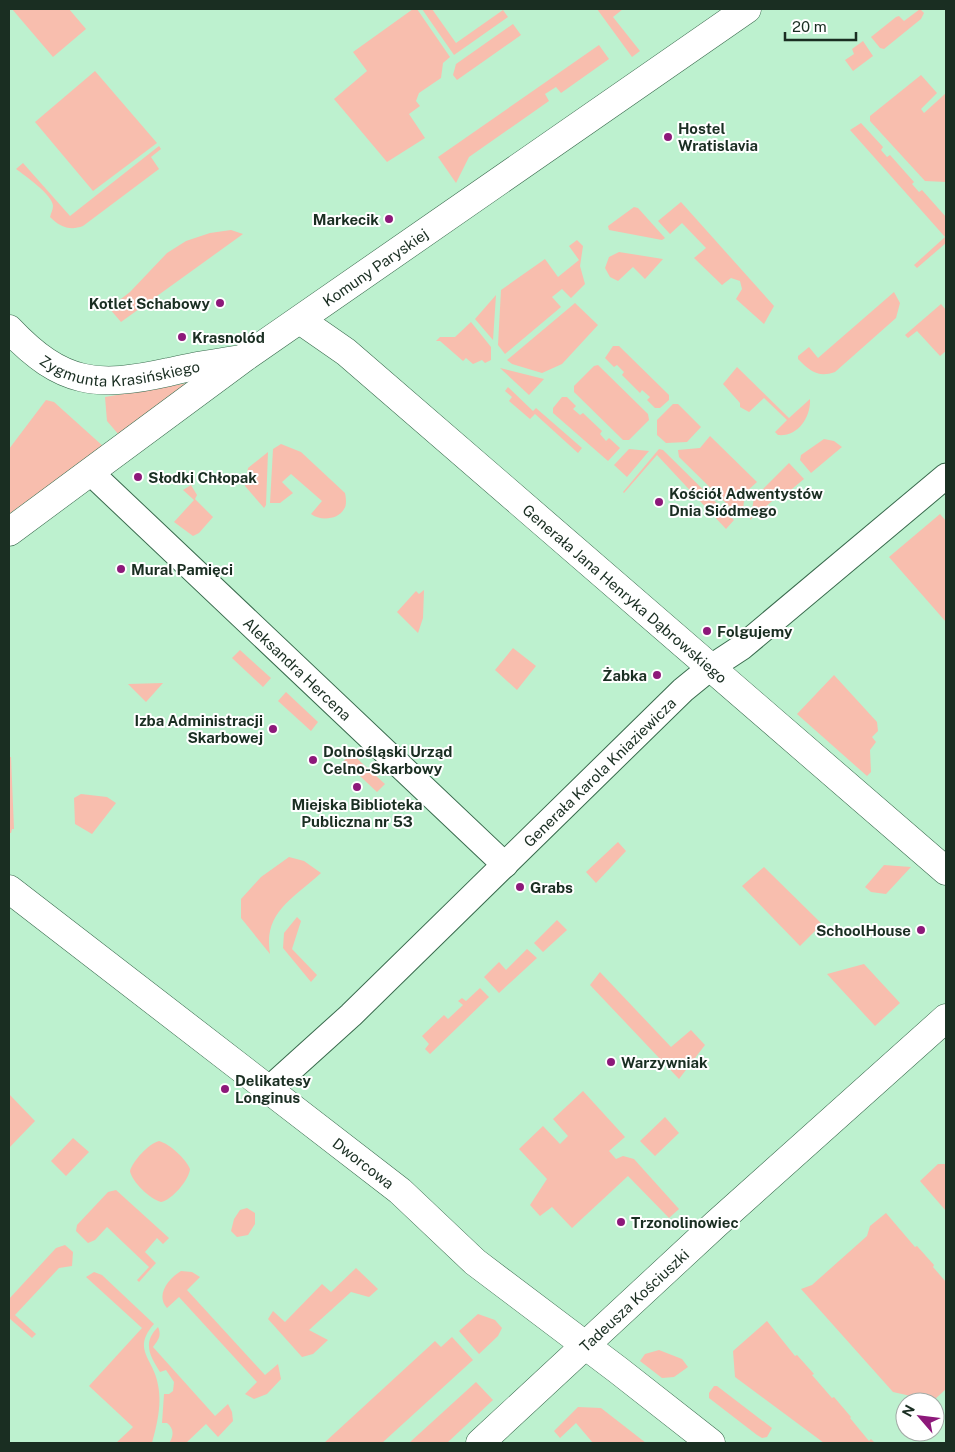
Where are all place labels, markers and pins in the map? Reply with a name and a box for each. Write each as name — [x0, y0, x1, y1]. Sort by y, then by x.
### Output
place label: Hostel Wratislavia — [678, 120, 758, 154]
marker: Hostel Wratislavia — [662, 131, 674, 143]
place label: Markecik — [313, 211, 379, 228]
marker: Markecik — [383, 213, 395, 225]
place label: Kotlet Schabowy — [89, 295, 211, 312]
marker: Kotlet Schabowy — [214, 297, 226, 309]
place label: Krasnolód — [192, 329, 265, 346]
marker: Krasnolód — [176, 331, 188, 343]
place label: Słodki Chłopak — [148, 469, 257, 486]
marker: Słodki Chłopak — [132, 471, 144, 483]
place label: Kościół Adwentystów Dnia Siódmego — [669, 485, 823, 519]
marker: Kościół Adwentystów Dnia Siódmego — [653, 496, 665, 508]
place label: Mural Pamięci — [131, 561, 233, 578]
marker: Mural Pamięci — [115, 563, 127, 575]
place label: Folgujemy — [717, 623, 793, 640]
marker: Folgujemy — [701, 625, 713, 637]
place label: Żabka — [602, 667, 647, 684]
marker: Żabka — [651, 669, 663, 681]
place label: Izba Administracji Skarbowej — [135, 712, 263, 746]
marker: Izba Administracji Skarbowej — [267, 723, 279, 735]
place label: Dolnośląski Urząd Celno-Skarbowy — [323, 743, 452, 777]
marker: Dolnośląski Urząd Celno-Skarbowy — [307, 754, 319, 766]
marker: Miejska Biblioteka Publiczna nr 53 — [351, 781, 363, 793]
place label: Miejska Biblioteka Publiczna nr 53 — [291, 796, 423, 830]
place label: Grabs — [530, 879, 573, 896]
marker: Grabs — [514, 881, 526, 893]
place label: SchoolHouse — [816, 922, 911, 939]
marker: SchoolHouse — [915, 924, 927, 936]
place label: Warzywniak — [621, 1054, 708, 1071]
marker: Warzywniak — [605, 1056, 617, 1068]
place label: Delikatesy Longinus — [235, 1072, 311, 1106]
marker: Delikatesy Longinus — [219, 1083, 231, 1095]
place label: Trzonolinowiec — [631, 1214, 739, 1231]
marker: Trzonolinowiec — [615, 1216, 627, 1228]

